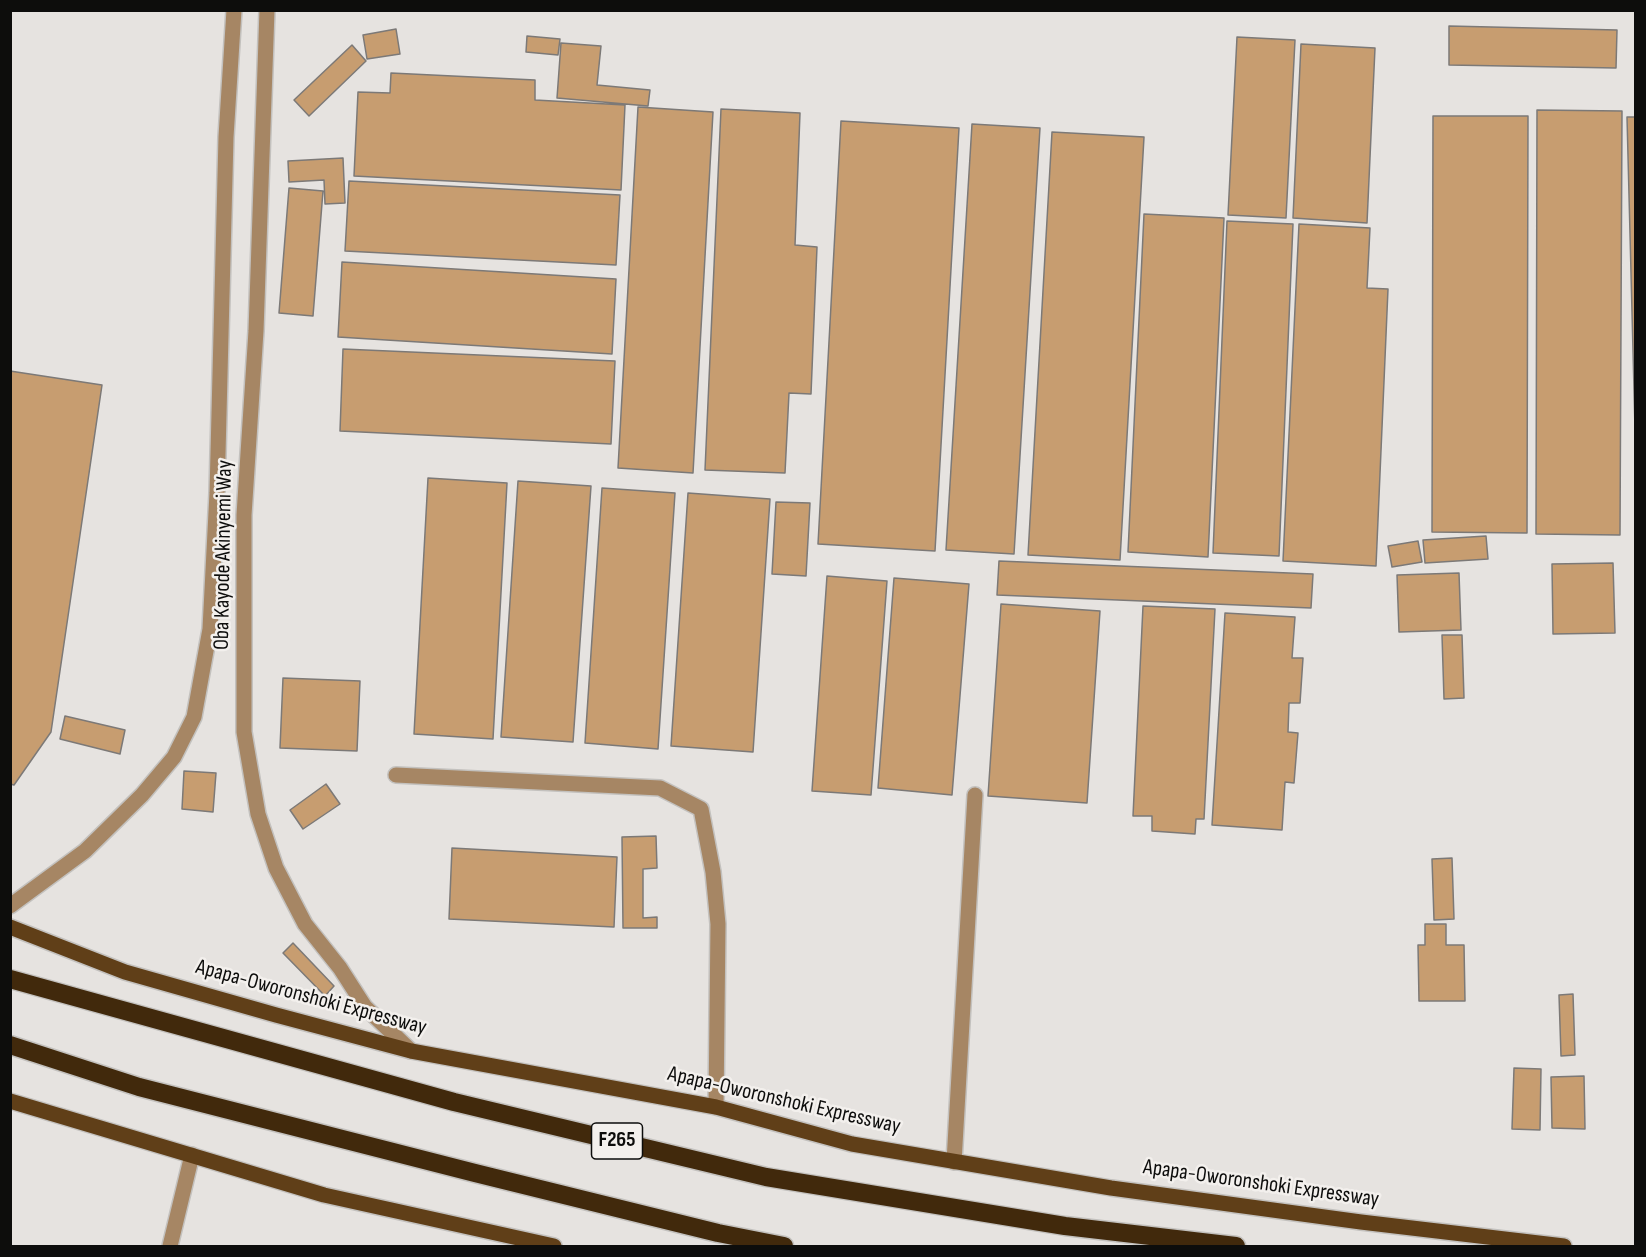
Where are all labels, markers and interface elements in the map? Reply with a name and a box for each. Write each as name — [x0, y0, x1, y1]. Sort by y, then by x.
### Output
street label: Oba Kayode Akinyemi Way — [209, 460, 239, 650]
street label: Apapa-Oworonshoki Expressway — [193, 954, 429, 1042]
street label: Apapa-Oworonshoki Expressway — [665, 1061, 903, 1141]
road number: F265 — [592, 1123, 642, 1159]
street label: Apapa-Oworonshoki Expressway — [1141, 1154, 1381, 1214]

